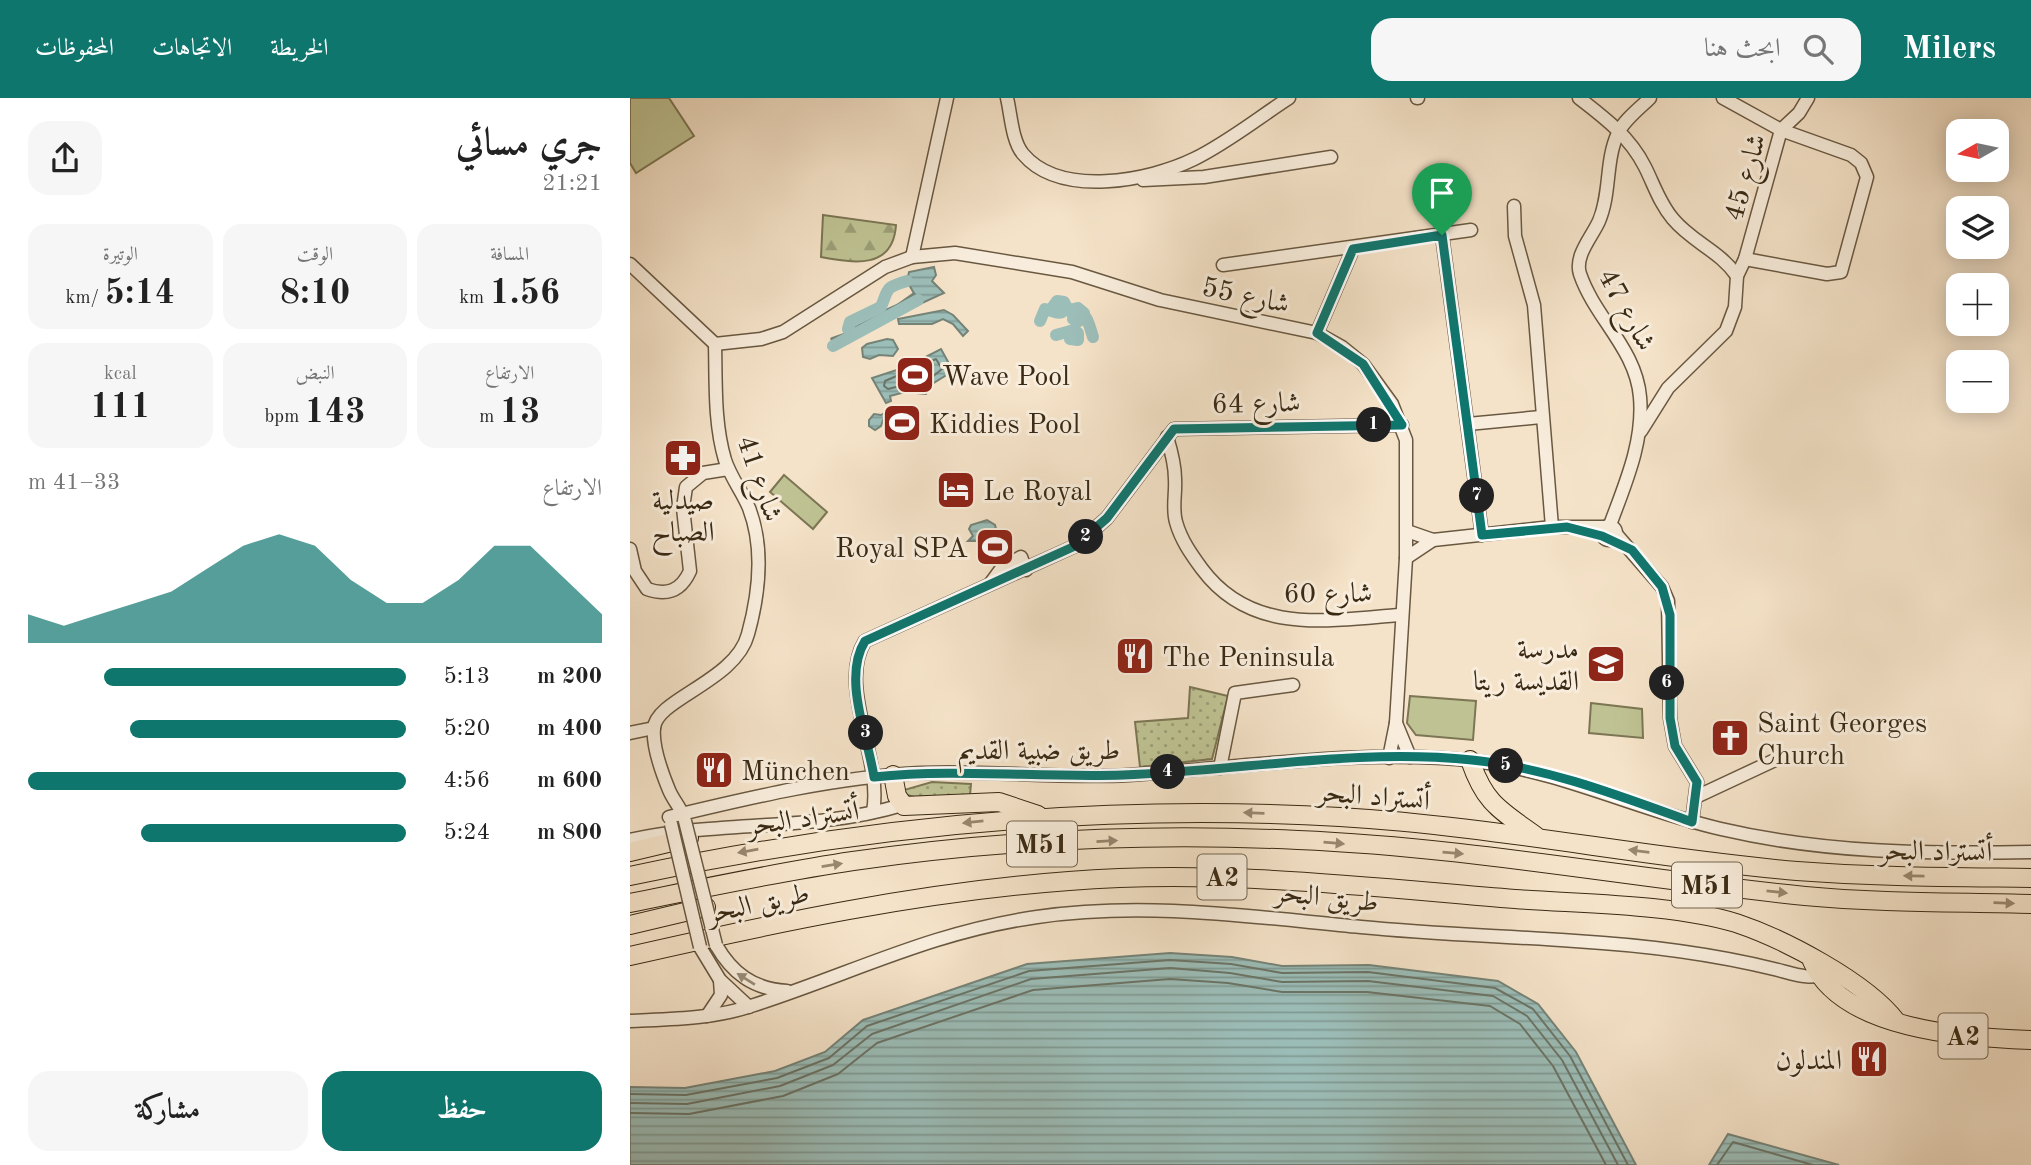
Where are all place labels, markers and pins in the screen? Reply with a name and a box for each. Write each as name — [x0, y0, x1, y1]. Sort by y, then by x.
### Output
pin — [1412, 163, 1472, 235]
sports icon: Wave Pool — [894, 354, 936, 396]
place label: Wave Pool — [942, 364, 1070, 392]
sports icon: Kiddies Pool — [881, 402, 923, 444]
pin: 1 — [1356, 408, 1392, 442]
place label: Kiddies Pool — [929, 412, 1080, 440]
pharmacy icon: صيدلية الصباح — [662, 437, 704, 479]
hotel icon: Le Royal — [935, 469, 977, 511]
pin: 7 — [1460, 478, 1494, 514]
place label: Le Royal — [983, 479, 1092, 507]
place label: صيدلية الصباح — [652, 488, 714, 557]
pin: 2 — [1068, 520, 1104, 555]
sports icon: Royal SPA — [974, 526, 1016, 568]
place label: Royal SPA — [835, 536, 968, 564]
restaurant icon: The Peninsula — [1114, 635, 1156, 677]
place label: مدرسة القديسة ريتا — [1473, 637, 1579, 698]
school or university icon: مدرسة القديسة ريتا — [1585, 643, 1627, 685]
place label: The Peninsula — [1162, 645, 1335, 673]
pin: 6 — [1650, 666, 1684, 700]
place label: Saint Georges Church — [1757, 711, 1927, 771]
pin: 3 — [848, 716, 884, 750]
church icon: Saint Georges Church — [1709, 717, 1751, 759]
pin: 5 — [1488, 748, 1524, 784]
restaurant icon: München — [693, 749, 735, 791]
pin: 4 — [1150, 754, 1186, 790]
place label: München — [741, 759, 850, 787]
restaurant icon: المندلون — [1848, 1038, 1890, 1080]
place label: المندلون — [1775, 1048, 1842, 1077]

